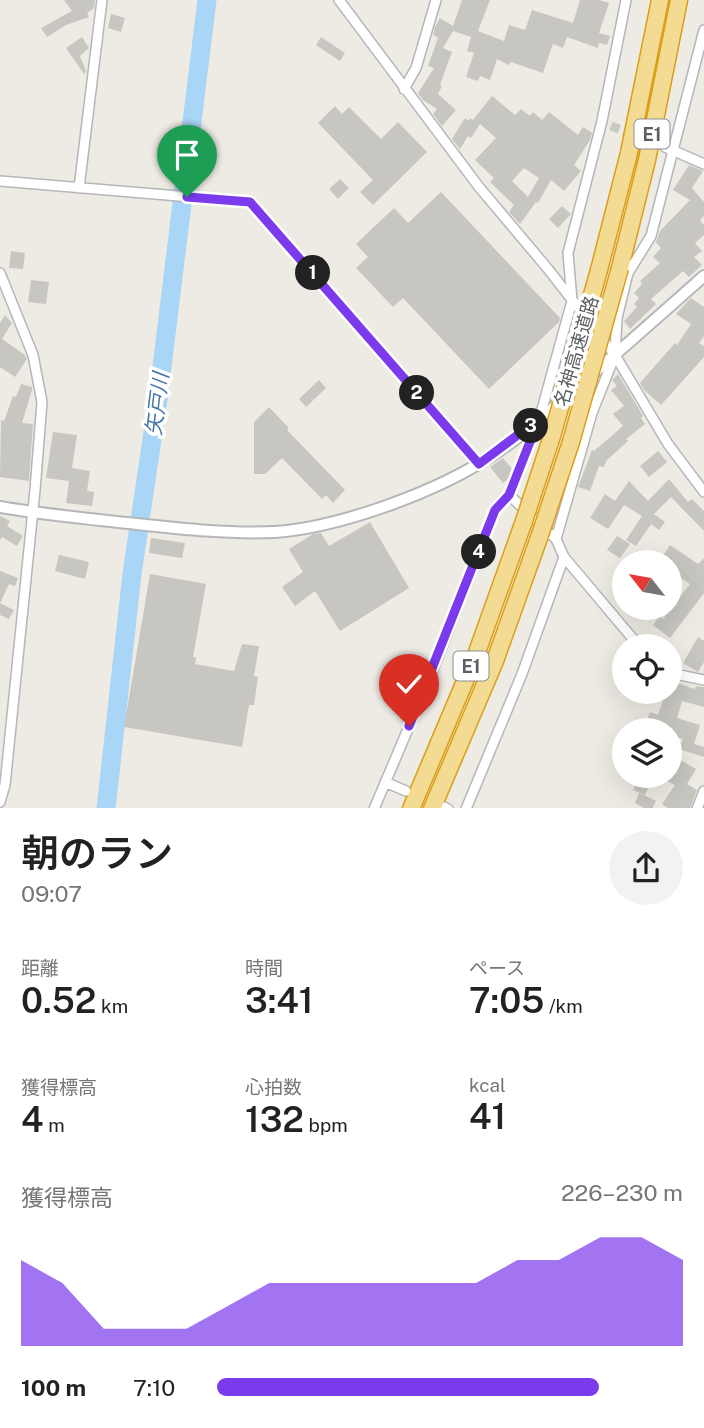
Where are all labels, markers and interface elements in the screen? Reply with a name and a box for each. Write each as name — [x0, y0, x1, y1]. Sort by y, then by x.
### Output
road number: E1 — [634, 119, 670, 148]
pin — [157, 125, 217, 197]
icon: arrive — [168, 136, 206, 174]
pin: 1 — [296, 256, 330, 290]
text: 1 — [308, 261, 317, 283]
street label: 名神高速道路 — [550, 293, 602, 409]
water label: 矢戸川 — [141, 369, 173, 437]
pin: 2 — [400, 376, 434, 410]
text: 2 — [410, 381, 423, 403]
pin: 3 — [514, 408, 548, 444]
text: 3 — [524, 414, 537, 436]
pin: 4 — [462, 534, 496, 570]
text: 4 — [472, 540, 485, 562]
north arrow — [612, 550, 682, 620]
map controls — [612, 550, 682, 788]
button: locate — [612, 634, 682, 704]
road number: E1 — [454, 652, 489, 680]
pin — [379, 654, 439, 726]
icon: check — [390, 665, 428, 703]
button: layers — [612, 718, 682, 788]
text: 朝のラン — [21, 831, 173, 876]
button: share — [609, 831, 683, 905]
text: 09:07 — [21, 880, 82, 907]
text: 距離 — [21, 957, 59, 979]
text: 時間 — [245, 957, 283, 979]
text: ペース — [469, 957, 525, 979]
text: 0.52 — [21, 980, 96, 1021]
text: 3:41 — [245, 980, 313, 1021]
text: 7:05 — [469, 980, 544, 1021]
text: km — [96, 995, 128, 1017]
text: /km — [544, 995, 583, 1017]
text: kcal — [469, 1074, 506, 1096]
text: 獲得標高 — [21, 1076, 97, 1098]
text: 心拍数 — [245, 1076, 302, 1098]
text: 41 — [469, 1096, 506, 1137]
text: 4 — [21, 1099, 44, 1140]
text: 132 — [245, 1099, 304, 1140]
text: m — [44, 1114, 65, 1136]
text: bpm — [304, 1114, 348, 1136]
text: 226–230 m — [561, 1179, 683, 1206]
text: 獲得標高 — [21, 1184, 113, 1211]
text: 100 m — [21, 1374, 86, 1401]
text: 7:10 — [133, 1374, 175, 1401]

